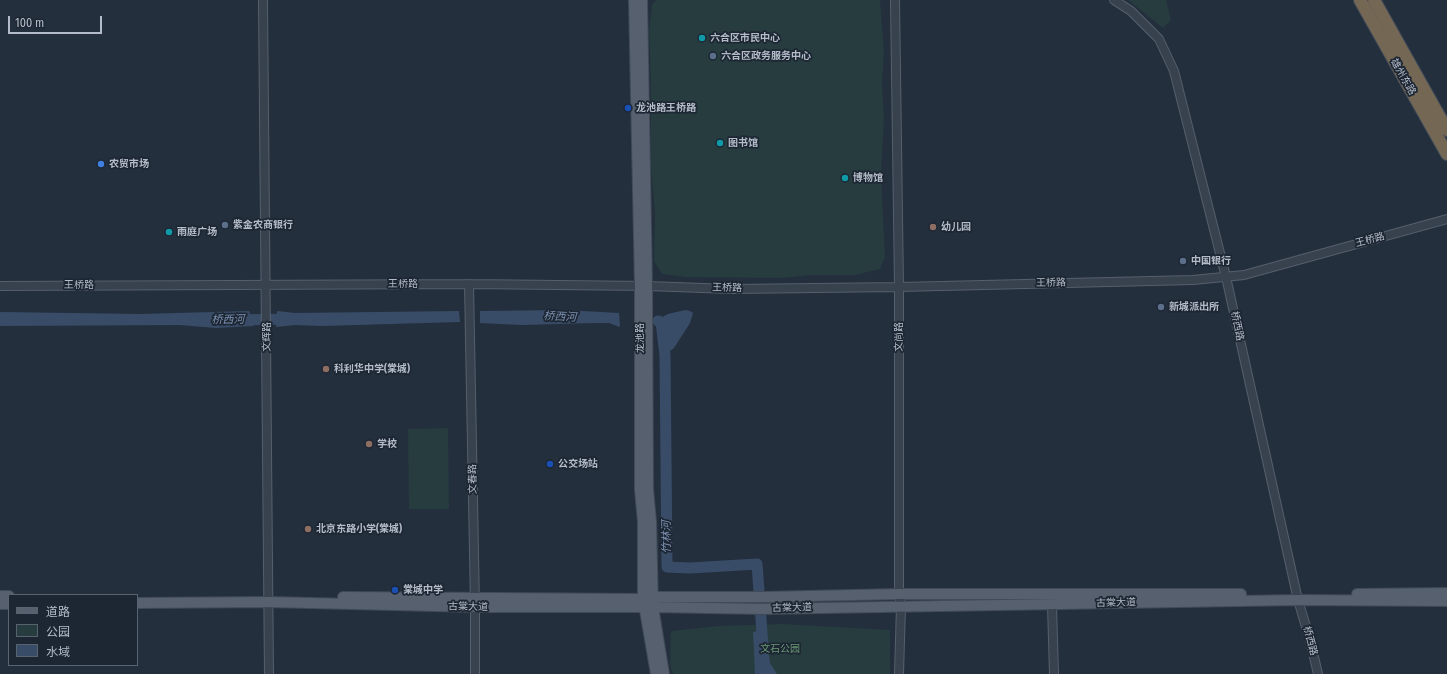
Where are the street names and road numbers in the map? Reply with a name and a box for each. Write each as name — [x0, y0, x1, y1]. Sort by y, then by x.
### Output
street label: 雄州东路 — [1388, 57, 1418, 97]
street label: 王桥路 — [1354, 230, 1386, 250]
street label: 王桥路 — [1036, 277, 1066, 289]
street label: 王桥路 — [388, 278, 418, 290]
street label: 王桥路 — [64, 279, 94, 291]
street label: 王桥路 — [712, 282, 742, 294]
street label: 桥西路 — [1228, 310, 1246, 342]
street label: 文辉路 — [261, 322, 273, 352]
street label: 文尚路 — [893, 322, 905, 352]
street label: 龙池路 — [634, 323, 646, 353]
street label: 文春路 — [467, 464, 479, 494]
street label: 古棠大道 — [1096, 597, 1136, 609]
street label: 古棠大道 — [448, 601, 488, 613]
street label: 古棠大道 — [772, 602, 812, 614]
street label: 桥西路 — [1300, 625, 1320, 657]

